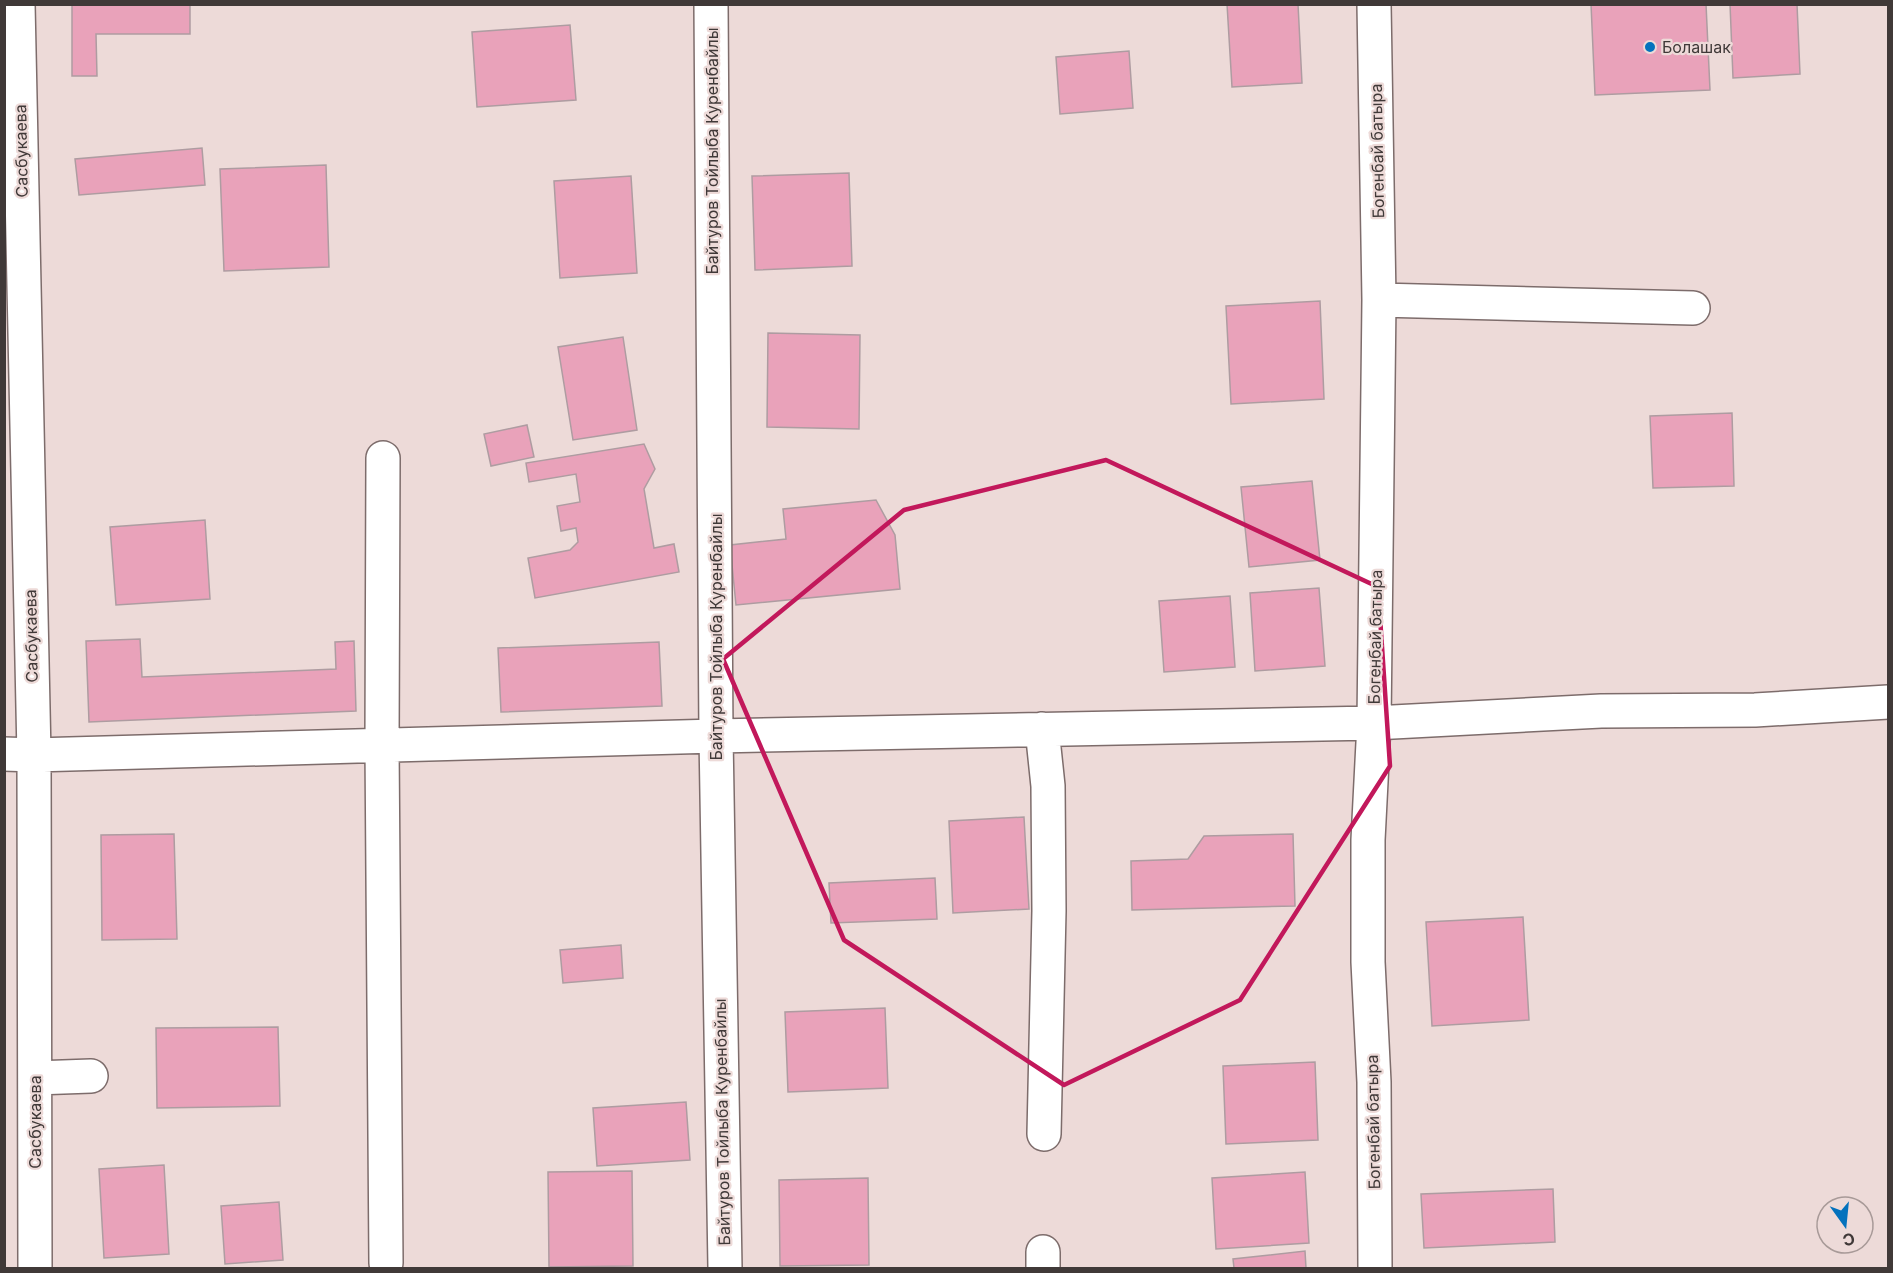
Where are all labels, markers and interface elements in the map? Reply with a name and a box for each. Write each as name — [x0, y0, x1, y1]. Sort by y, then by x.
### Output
street label: Байтуров Тойлыба Куренбайлы — [702, 27, 722, 275]
place label: Болашак — [1662, 37, 1731, 57]
marker: Болашак — [1643, 40, 1657, 54]
street label: Богенбай батыра — [1366, 83, 1388, 219]
street label: Сасбукаева — [10, 104, 32, 198]
street label: Байтуров Тойлыба Куренбайлы — [706, 513, 726, 761]
street label: Богенбай батыра — [1364, 569, 1386, 705]
street label: Сасбукаева — [20, 589, 42, 683]
street label: Байтуров Тойлыба Куренбайлы — [710, 998, 734, 1246]
street label: Богенбай батыра — [1362, 1054, 1384, 1190]
street label: Сасбукаева — [25, 1075, 45, 1169]
north arrow — [1815, 1195, 1875, 1255]
text: С — [1840, 1228, 1857, 1251]

